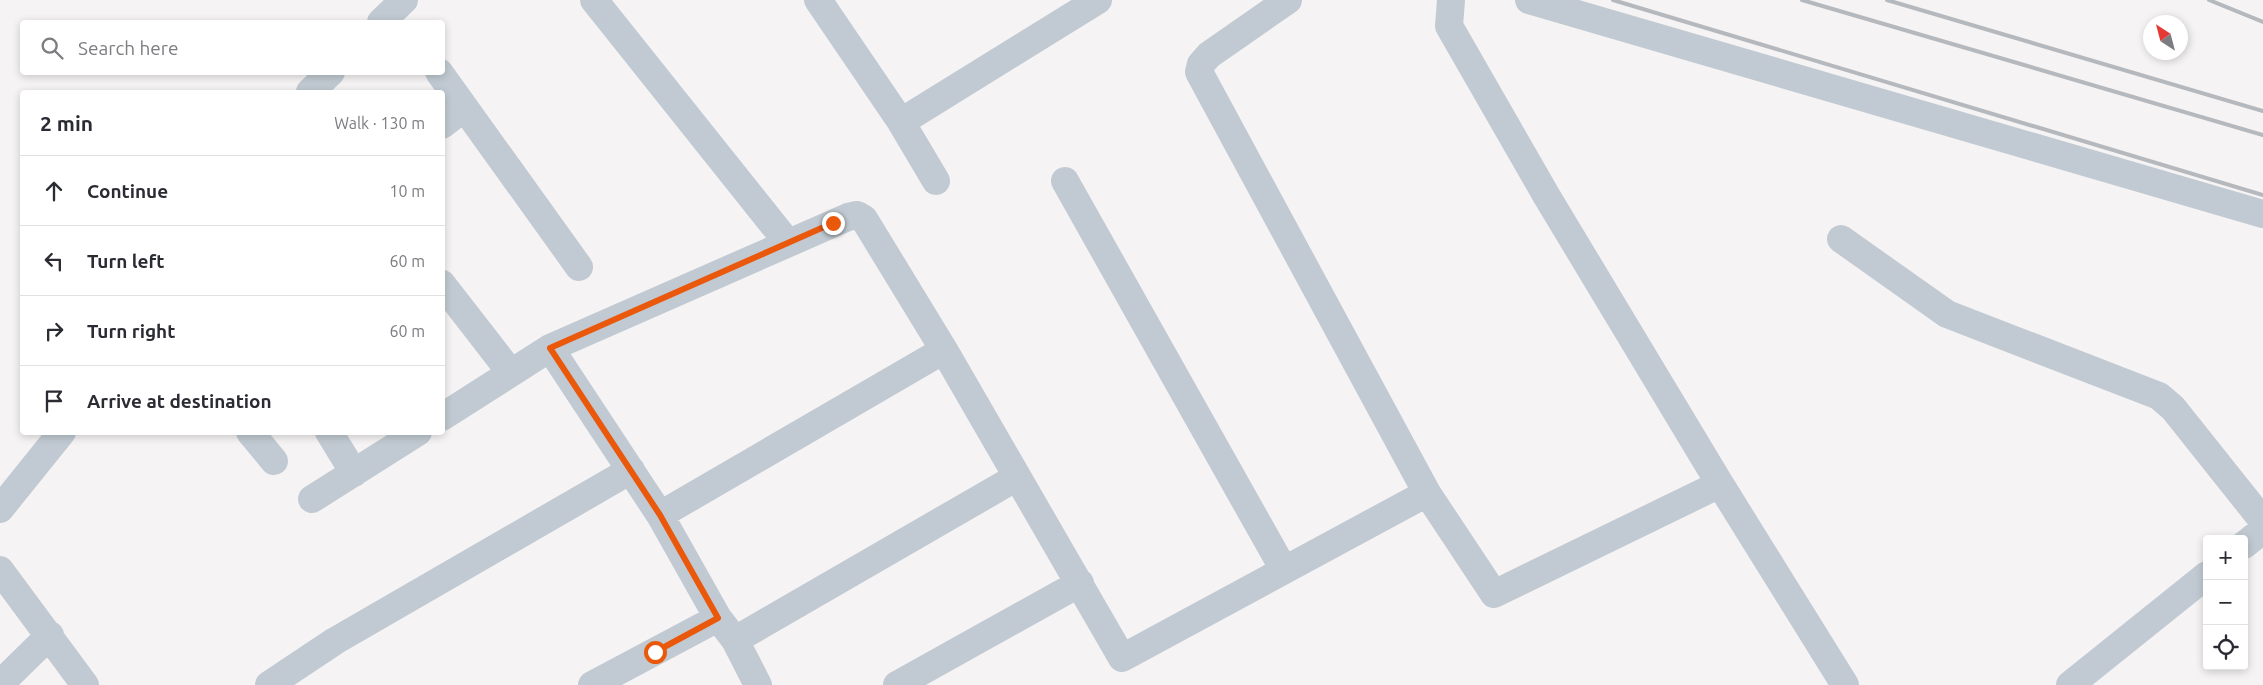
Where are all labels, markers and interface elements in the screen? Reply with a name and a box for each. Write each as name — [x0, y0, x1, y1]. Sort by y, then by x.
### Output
north arrow — [2143, 15, 2188, 60]
search box — [20, 20, 445, 75]
icon: search — [38, 34, 66, 62]
text: Search here — [78, 37, 178, 59]
text: 2 min — [40, 111, 93, 135]
text: Walk · 130 m — [334, 114, 425, 132]
icon: ahead — [40, 177, 68, 205]
text: Continue — [87, 180, 168, 202]
text: 10 m — [389, 182, 425, 200]
route end — [822, 212, 845, 235]
icon: left — [40, 247, 68, 275]
text: Turn left — [87, 250, 165, 272]
text: 60 m — [389, 252, 425, 270]
icon: right — [40, 317, 68, 345]
text: Turn right — [87, 320, 175, 342]
text: 60 m — [389, 322, 425, 340]
icon: arrive — [40, 387, 68, 415]
text: Arrive at destination — [87, 390, 272, 412]
map controls — [2203, 535, 2248, 670]
button: + — [2203, 535, 2248, 580]
button: − — [2203, 580, 2248, 625]
button: locate — [2203, 625, 2248, 670]
route start — [644, 641, 667, 664]

